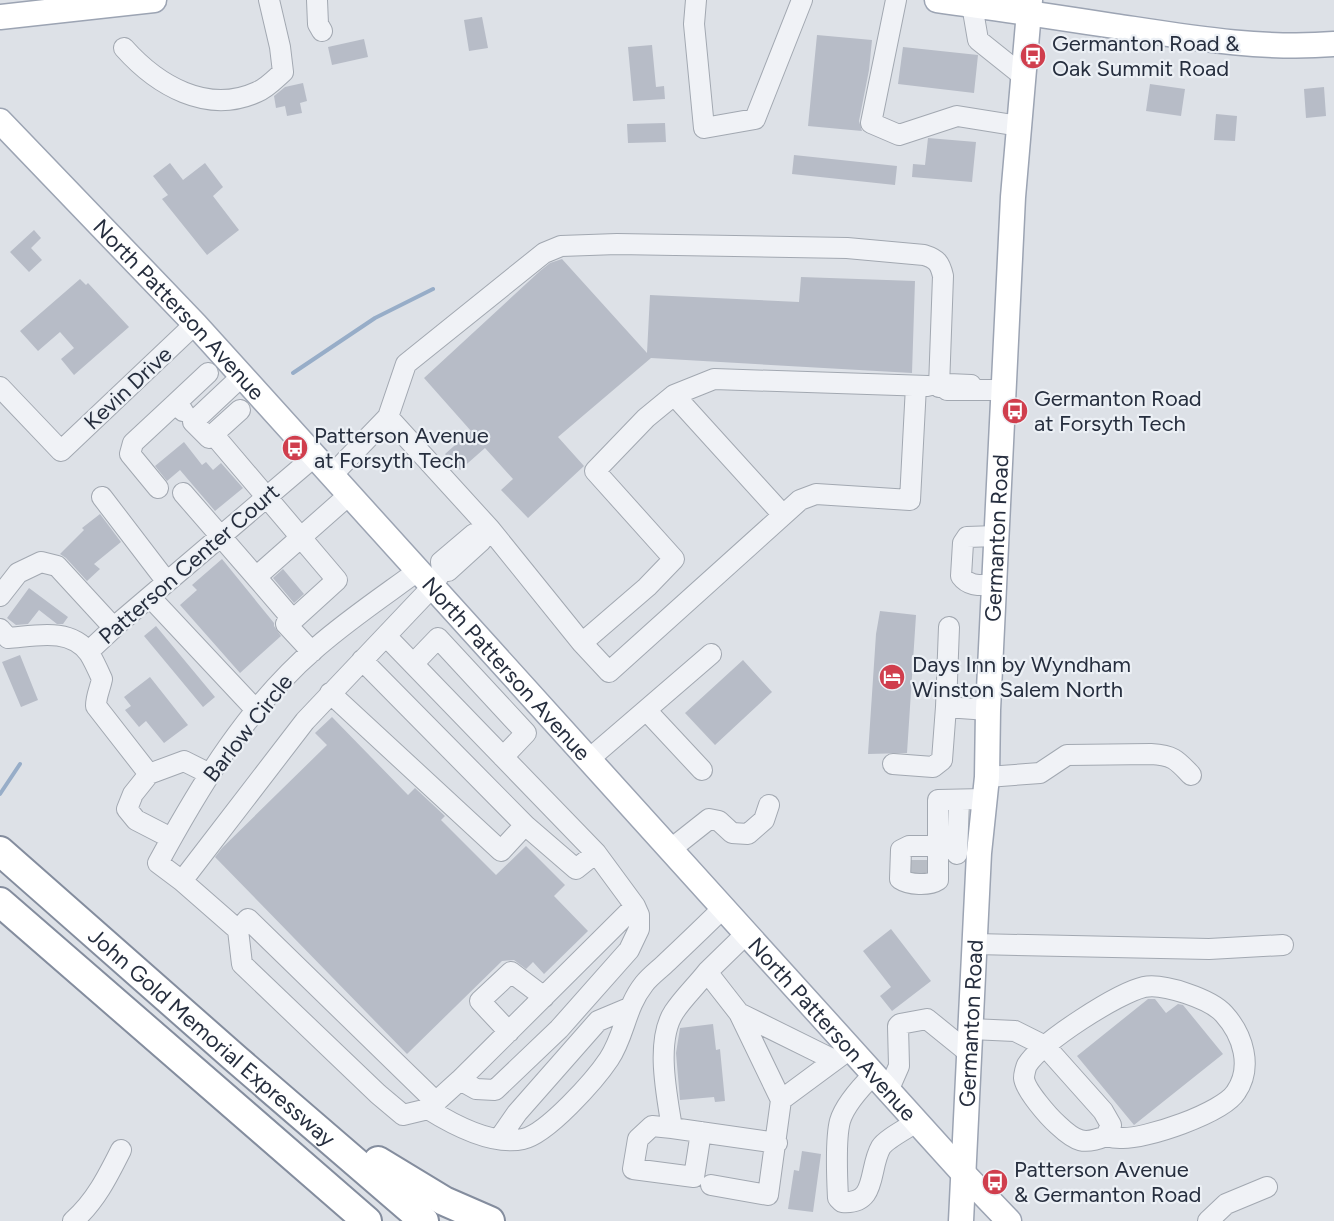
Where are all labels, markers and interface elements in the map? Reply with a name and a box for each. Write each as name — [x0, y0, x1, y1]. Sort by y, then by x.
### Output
place label: Germanton Road & Oak Summit Road — [1052, 30, 1239, 82]
bus stop icon: Germanton Road & Oak Summit Road — [1018, 41, 1048, 71]
street label: North Patterson Avenue — [88, 213, 271, 405]
street label: Kevin Drive — [79, 341, 177, 435]
place label: Germanton Road at Forsyth Tech — [1034, 385, 1202, 437]
bus stop icon: Germanton Road at Forsyth Tech — [1000, 396, 1030, 426]
place label: Patterson Avenue at Forsyth Tech — [314, 422, 489, 474]
bus stop icon: Patterson Avenue at Forsyth Tech — [280, 433, 310, 463]
street label: Germanton Road — [979, 454, 1014, 623]
street label: Patterson Center Court — [93, 478, 285, 650]
street label: North Patterson Avenue — [417, 571, 597, 766]
place label: Days Inn by Wyndham Winston Salem North — [912, 651, 1131, 703]
hotel icon: Days Inn by Wyndham Winston Salem North — [877, 662, 907, 692]
street label: Barlow Circle — [198, 669, 298, 787]
street label: John Gold Memorial Expressway — [83, 922, 341, 1152]
street label: North Patterson Avenue — [743, 931, 923, 1126]
street label: Germanton Road — [953, 939, 988, 1108]
place label: Patterson Avenue & Germanton Road — [1014, 1156, 1201, 1208]
bus stop icon: Patterson Avenue & Germanton Road — [980, 1167, 1010, 1197]

